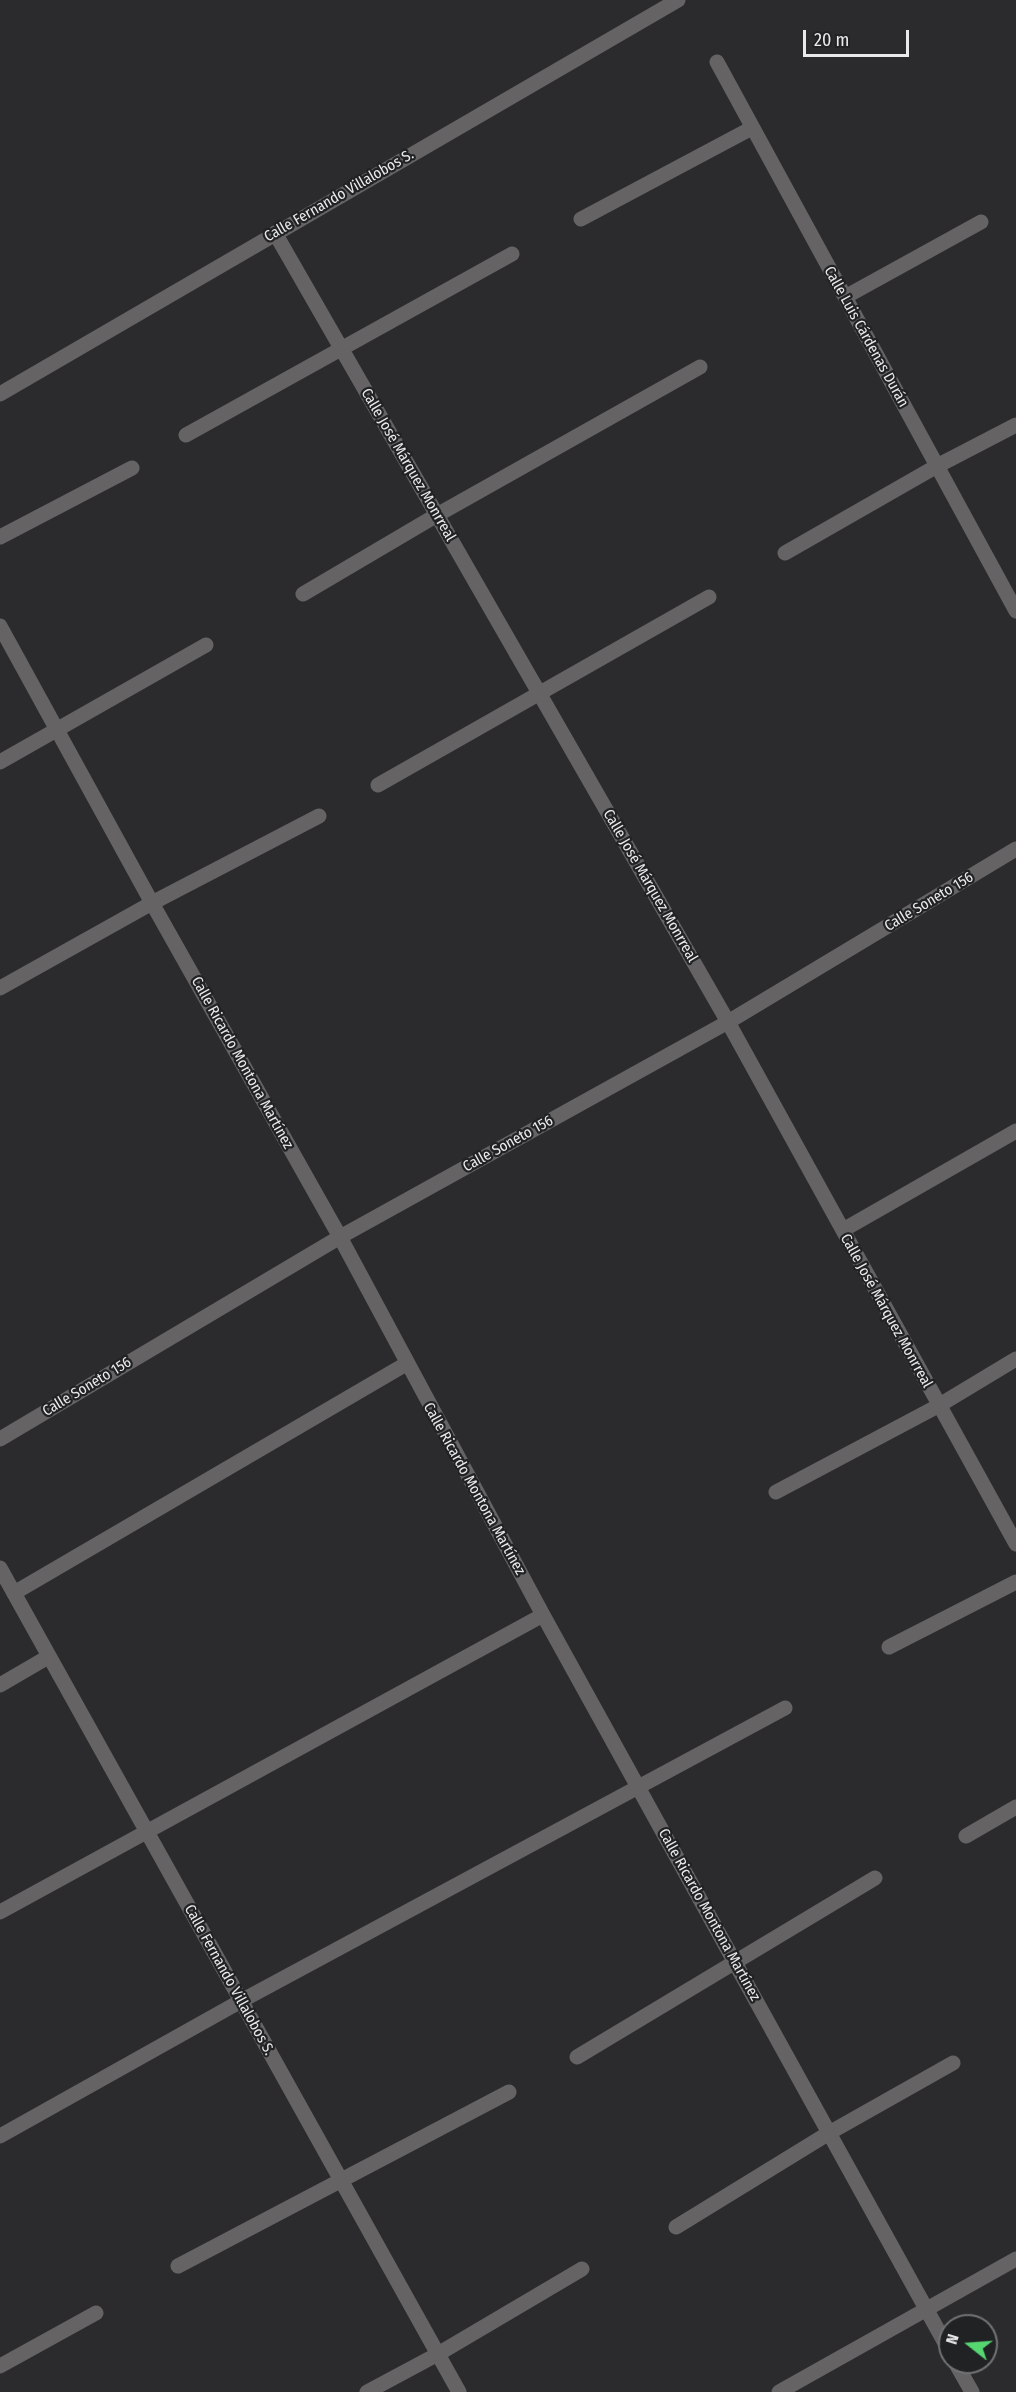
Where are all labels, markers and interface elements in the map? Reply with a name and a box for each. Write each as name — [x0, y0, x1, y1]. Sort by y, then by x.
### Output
scale bar — [806, 18, 912, 56]
text: 20 m — [814, 29, 849, 51]
street label: Calle Fernando Villalobos S. — [261, 146, 417, 246]
street label: Calle Luis Cárdenas Durán — [820, 263, 912, 411]
street label: Calle José Márquez Monrreal — [357, 386, 459, 544]
street label: Calle José Márquez Monrreal — [599, 807, 701, 965]
street label: Calle Soneto 156 — [881, 868, 977, 936]
street label: Calle Ricardo Montona Martínez — [187, 974, 297, 1152]
street label: Calle Soneto 156 — [460, 1112, 556, 1176]
street label: Calle José Márquez Monrreal — [836, 1231, 936, 1391]
street label: Calle Soneto 156 — [39, 1353, 135, 1421]
street label: Calle Ricardo Montona Martínez — [419, 1400, 529, 1578]
street label: Calle Ricardo Montona Martínez — [654, 1826, 764, 2004]
street label: Calle Fernando Villalobos S. — [180, 1902, 278, 2058]
north arrow — [938, 2314, 998, 2374]
text: N — [942, 2332, 963, 2347]

